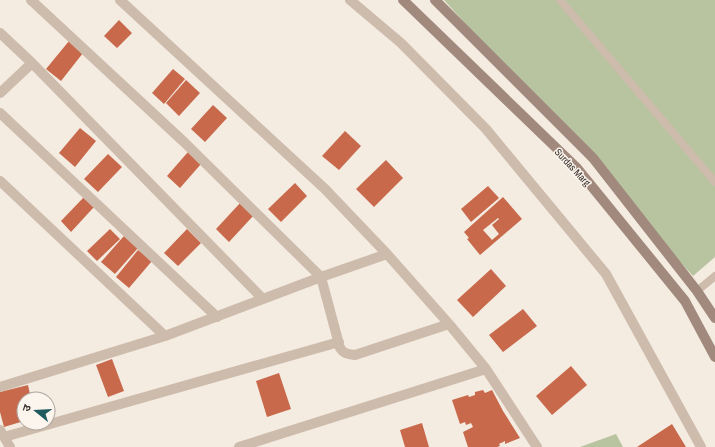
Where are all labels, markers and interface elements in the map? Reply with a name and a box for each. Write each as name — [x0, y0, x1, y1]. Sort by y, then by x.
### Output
street label: Surdas Marg — [552, 146, 594, 189]
north arrow — [16, 391, 56, 431]
text: उ — [19, 402, 34, 413]

